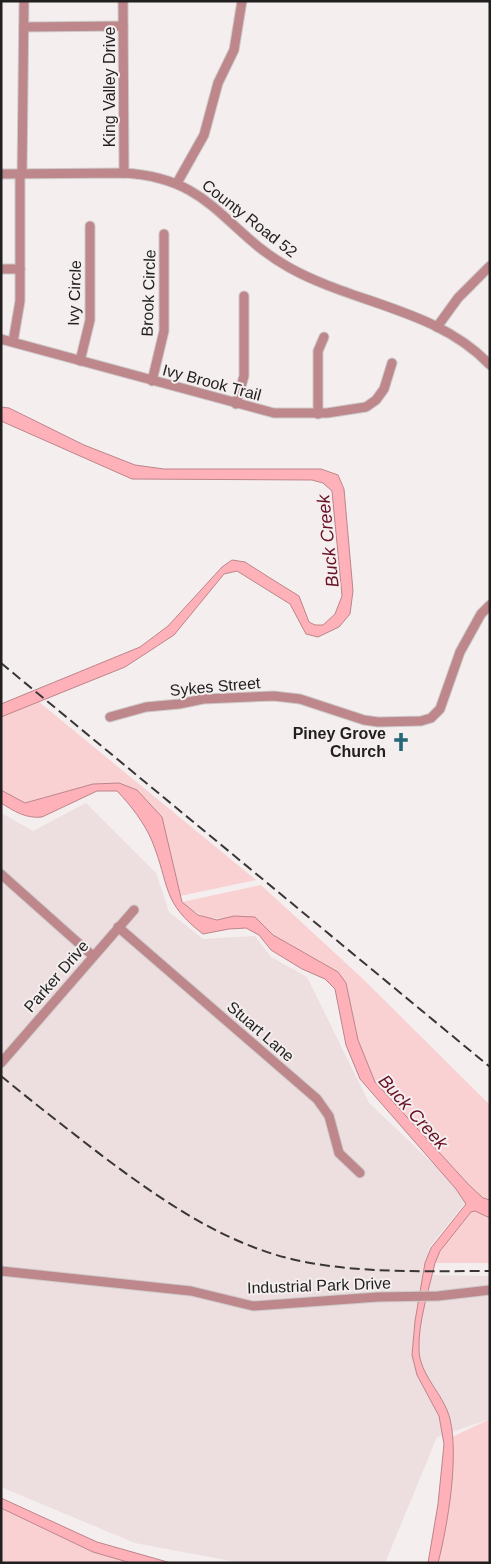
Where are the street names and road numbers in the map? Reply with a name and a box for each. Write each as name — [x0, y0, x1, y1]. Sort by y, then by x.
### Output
street label: King Valley Drive — [101, 27, 118, 147]
street label: County Road 52 — [199, 176, 301, 261]
street label: Brook Circle — [138, 249, 159, 337]
street label: Ivy Circle — [65, 260, 84, 326]
street label: Ivy Brook Trail — [161, 361, 263, 404]
street label: Sykes Street — [169, 674, 262, 699]
street label: Parker Drive — [21, 937, 92, 1015]
street label: Stuart Lane — [224, 998, 298, 1065]
street label: Industrial Park Drive — [247, 1274, 391, 1297]

